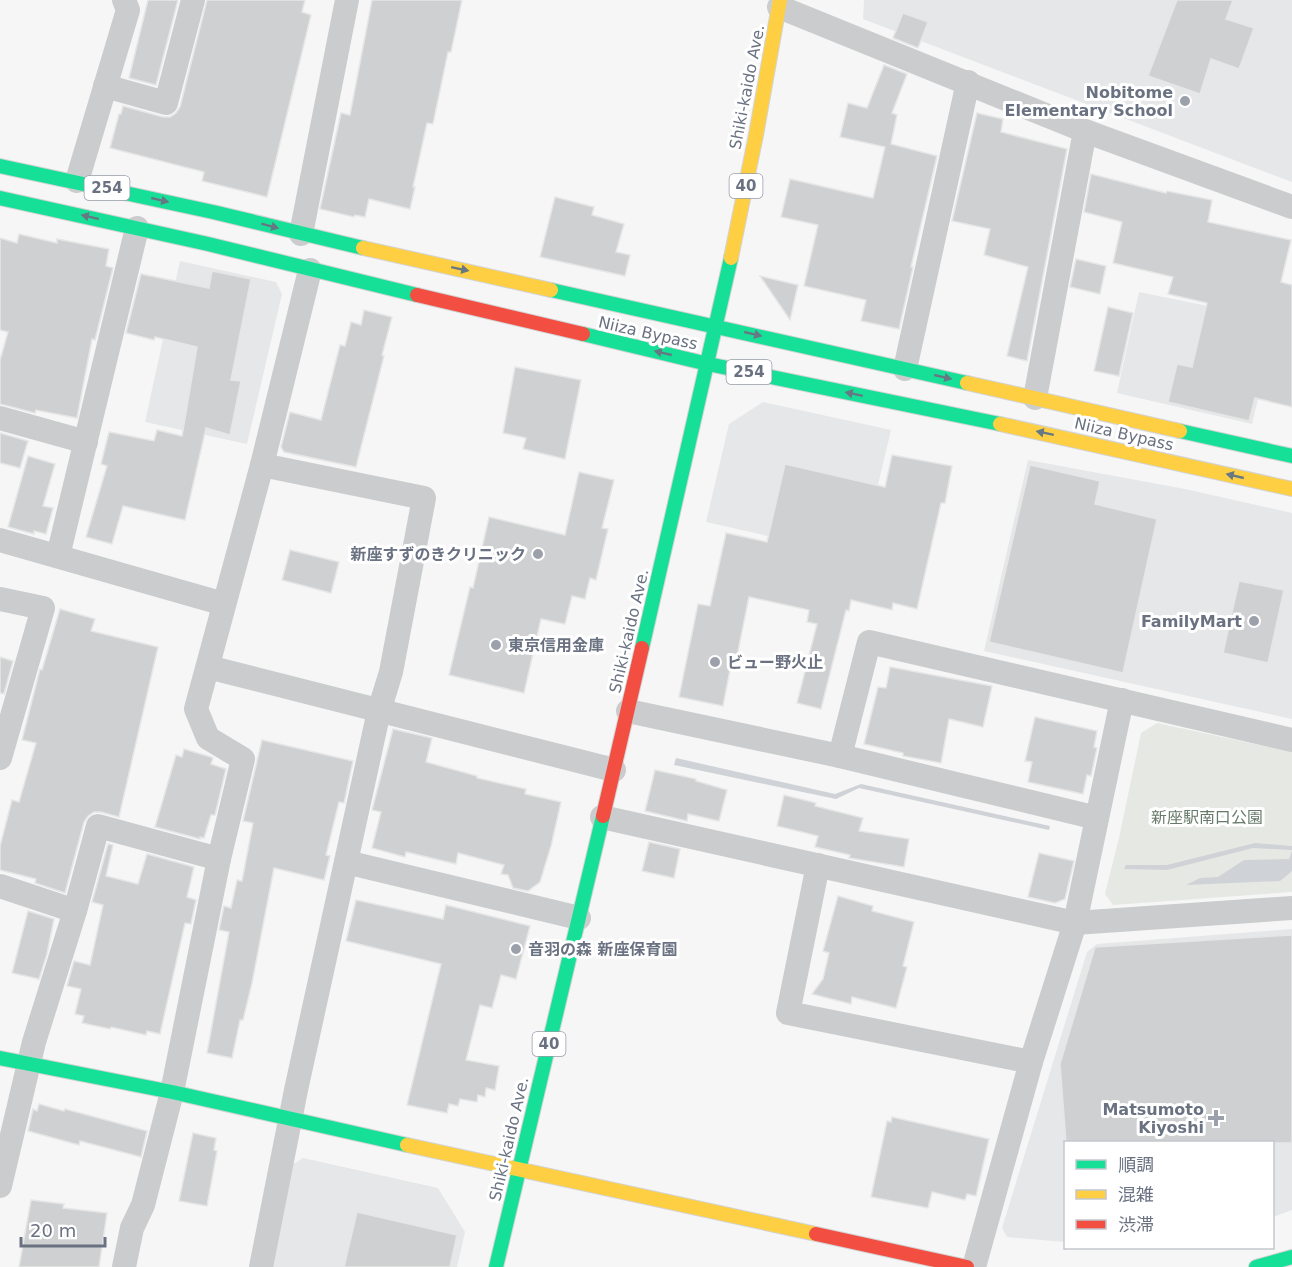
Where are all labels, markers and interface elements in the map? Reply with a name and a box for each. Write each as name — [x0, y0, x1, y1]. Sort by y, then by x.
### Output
street label: Shiki-kaido Ave. — [726, 23, 768, 151]
place label: Nobitome Elementary School — [1005, 83, 1173, 120]
marker: Nobitome Elementary School — [1178, 94, 1192, 108]
road number: 40 — [730, 174, 762, 198]
road number: 254 — [84, 176, 130, 200]
one-way arrow — [151, 195, 169, 205]
one-way arrow — [80, 212, 99, 222]
one-way arrow — [261, 221, 279, 231]
one-way arrow — [451, 265, 470, 274]
street label: Niiza Bypass — [597, 312, 699, 354]
one-way arrow — [743, 330, 762, 339]
one-way arrow — [653, 348, 672, 357]
road number: 254 — [726, 360, 771, 384]
one-way arrow — [934, 373, 953, 382]
one-way arrow — [844, 389, 863, 398]
street label: Niiza Bypass — [1073, 413, 1175, 455]
one-way arrow — [1035, 428, 1054, 438]
one-way arrow — [1225, 471, 1244, 480]
place label: 新座すずのきクリニック — [350, 545, 526, 564]
marker: 新座すずのきクリニック — [531, 547, 545, 561]
street label: Shiki-kaido Ave. — [605, 567, 653, 695]
place label: FamilyMart — [1141, 612, 1242, 631]
marker: FamilyMart — [1247, 614, 1261, 628]
place label: 東京信用金庫 — [508, 636, 604, 655]
marker: 東京信用金庫 — [489, 638, 503, 652]
place label: ビュー野火止 — [727, 653, 823, 672]
marker: ビュー野火止 — [708, 655, 722, 669]
park label: 新座駅南口公園 — [1151, 808, 1263, 827]
place label: 音羽の森 新座保育園 — [528, 940, 678, 959]
marker: 音羽の森 新座保育園 — [509, 942, 523, 956]
road number: 40 — [532, 1032, 566, 1056]
street label: Shiki-kaido Ave. — [485, 1075, 533, 1203]
place label: Matsumoto Kiyoshi — [1102, 1100, 1204, 1137]
marker: Matsumoto Kiyoshi — [1209, 1111, 1223, 1125]
legend — [1064, 1141, 1274, 1249]
text: 順調 — [1118, 1154, 1154, 1175]
text: 混雑 — [1118, 1184, 1154, 1205]
scale bar — [21, 1210, 105, 1248]
text: 渋滞 — [1118, 1214, 1154, 1235]
text: 20 m — [30, 1220, 76, 1241]

